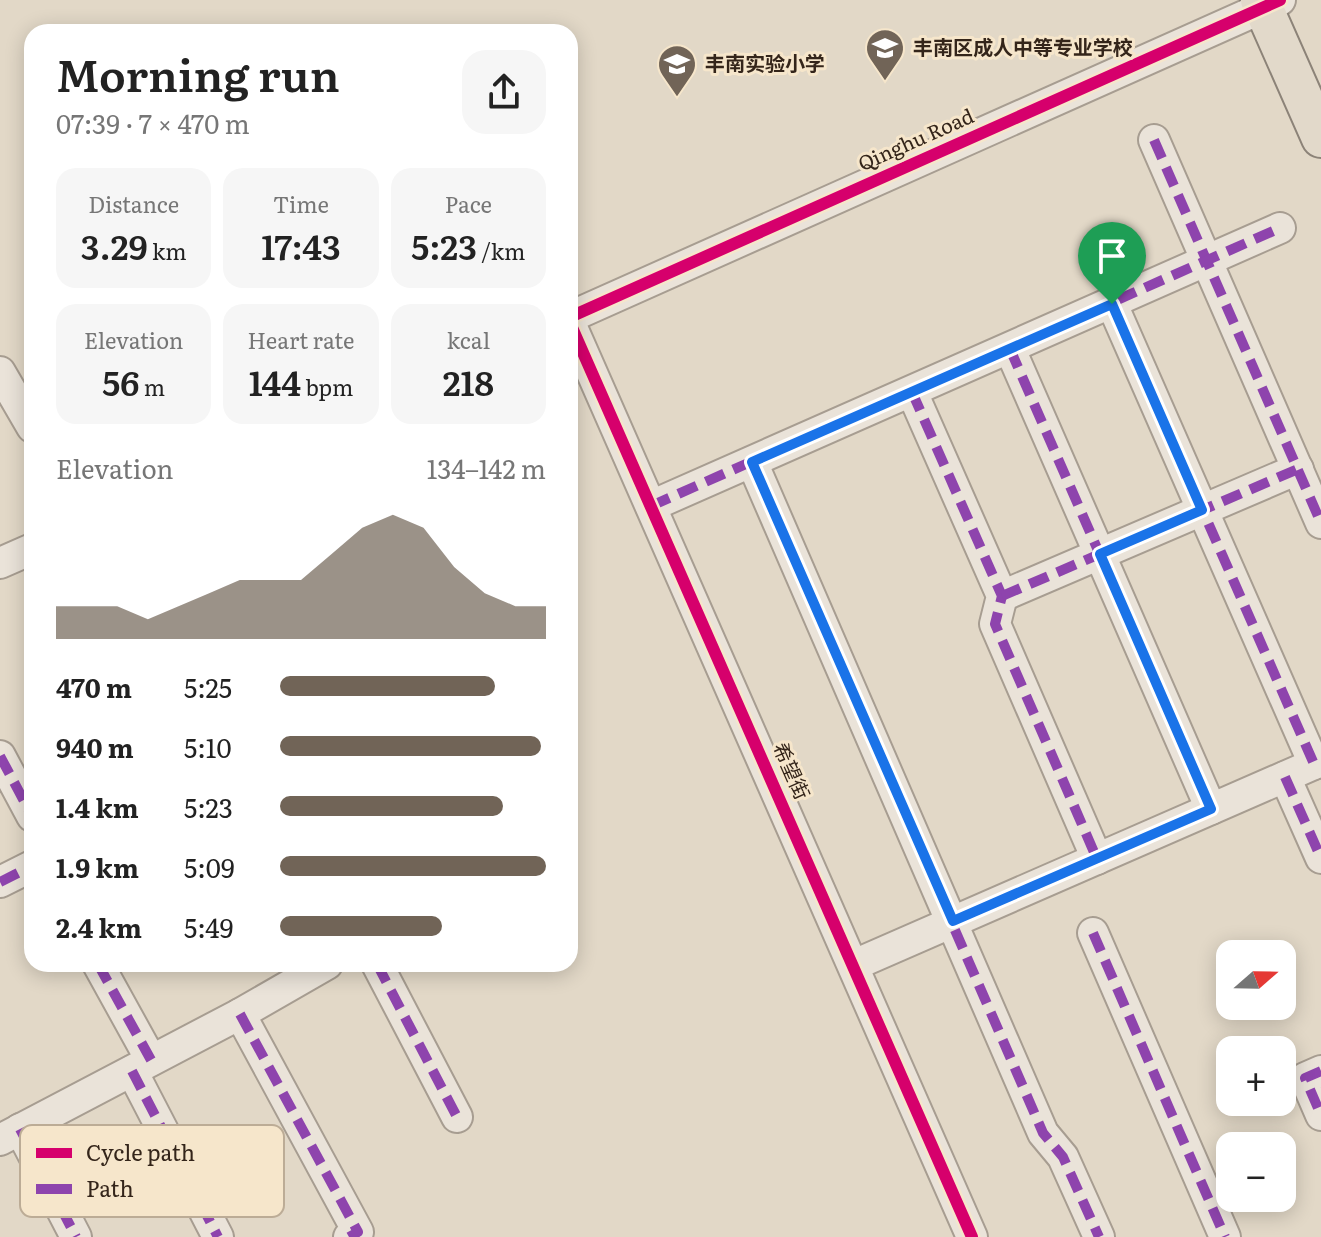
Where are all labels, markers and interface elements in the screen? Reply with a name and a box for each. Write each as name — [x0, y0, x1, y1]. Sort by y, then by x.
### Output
school or university icon: 丰南区成人中等专业学校 — [864, 27, 906, 82]
place label: 丰南区成人中等专业学校 — [913, 31, 1133, 61]
text: Morning run — [56, 40, 340, 106]
school or university icon: 丰南实验小学 — [656, 43, 698, 98]
place label: 丰南实验小学 — [705, 47, 825, 77]
button: share — [462, 50, 546, 134]
street label: Qinghu Road — [852, 99, 978, 177]
text: 07:39 · 7 × 470 m — [56, 103, 250, 142]
text: Distance — [88, 187, 179, 220]
text: Time — [273, 187, 329, 220]
text: Pace — [445, 187, 492, 220]
text: 3.29 — [81, 220, 147, 270]
text: 17:43 — [261, 220, 341, 270]
text: 5:23 — [411, 220, 477, 270]
pin — [1078, 222, 1146, 304]
text: km — [147, 234, 187, 267]
text: /km — [477, 234, 525, 267]
icon: arrive — [1090, 234, 1134, 278]
text: Elevation — [84, 323, 183, 356]
text: Heart rate — [248, 323, 354, 356]
text: kcal — [447, 323, 490, 356]
text: 56 — [102, 356, 139, 406]
text: 144 — [249, 356, 301, 406]
text: 218 — [443, 356, 494, 406]
text: m — [139, 370, 165, 403]
text: bpm — [301, 370, 353, 403]
text: Elevation — [56, 448, 174, 487]
text: 134–142 m — [427, 448, 546, 487]
text: 470 m — [56, 667, 132, 706]
text: 5:25 — [184, 667, 232, 706]
text: 940 m — [56, 727, 134, 766]
text: 5:10 — [184, 727, 231, 766]
street label: 希望街 — [767, 737, 819, 804]
text: 1.4 km — [56, 787, 139, 826]
text: 5:23 — [184, 787, 233, 826]
text: 1.9 km — [56, 847, 139, 886]
text: 5:09 — [184, 847, 235, 886]
text: 2.4 km — [56, 907, 142, 946]
text: 5:49 — [184, 907, 233, 946]
north arrow — [1216, 940, 1296, 1020]
map controls — [1216, 940, 1296, 1212]
button: + — [1216, 1036, 1296, 1116]
legend — [20, 1125, 284, 1217]
button: − — [1216, 1132, 1296, 1212]
text: Cycle path — [86, 1135, 195, 1168]
text: Path — [86, 1171, 134, 1204]

